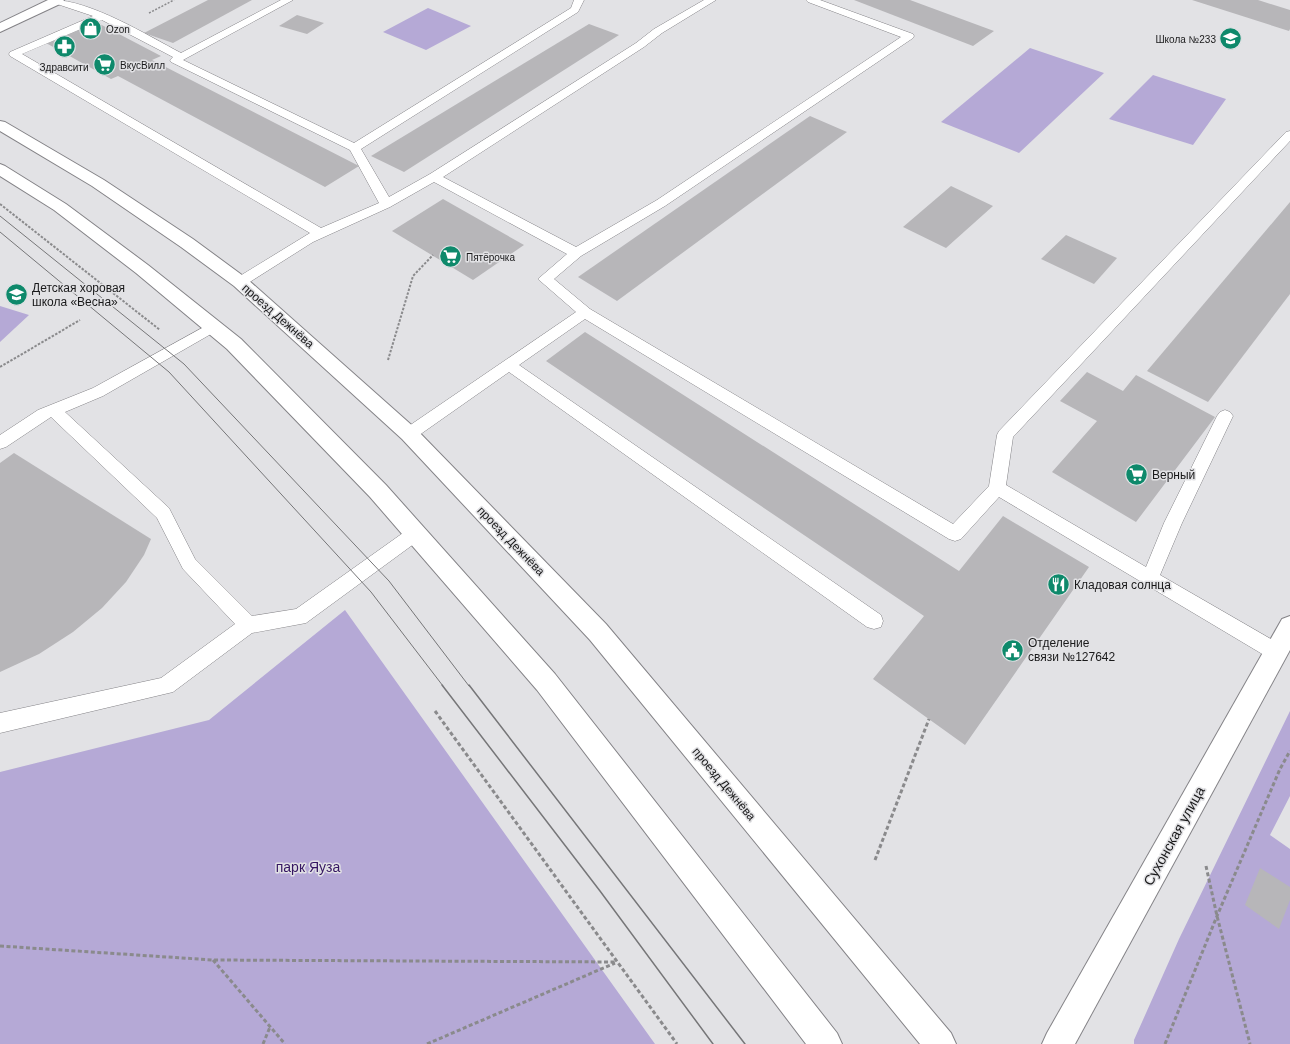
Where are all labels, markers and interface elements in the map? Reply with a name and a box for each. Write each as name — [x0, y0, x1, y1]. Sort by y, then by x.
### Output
shop icon: Ozon — [78, 16, 104, 42]
place label: Ozon — [106, 24, 130, 35]
school or university icon: Школа №233 — [1218, 26, 1244, 52]
pharmacy icon: Здравсити — [51, 34, 77, 60]
place label: Школа №233 — [1155, 34, 1216, 45]
supermarket icon: ВкусВилл — [91, 52, 117, 78]
place label: ВкусВилл — [120, 60, 165, 71]
place label: Здравсити — [40, 62, 88, 73]
supermarket icon: Пятёрочка — [438, 244, 464, 270]
place label: Пятёрочка — [466, 252, 515, 263]
place label: Детская хоровая школа «Весна» — [32, 281, 125, 309]
street label: проезд Дежнёва — [239, 281, 317, 351]
school or university icon: Детская хоровая школа «Весна» — [3, 282, 29, 308]
supermarket icon: Верный — [1124, 462, 1150, 488]
place label: Верный — [1152, 468, 1195, 482]
street label: проезд Дежнёва — [474, 503, 548, 579]
restaurant icon: Кладовая солнца — [1045, 572, 1071, 598]
place label: Кладовая солнца — [1074, 578, 1171, 592]
place label: Отделение связи №127642 — [1028, 636, 1116, 664]
public building icon: Отделение связи №127642 — [999, 637, 1025, 663]
street label: проезд Дежнёва — [689, 745, 759, 823]
street label: Сухонская улица — [1140, 784, 1208, 888]
park label: парк Яуза — [276, 859, 340, 875]

